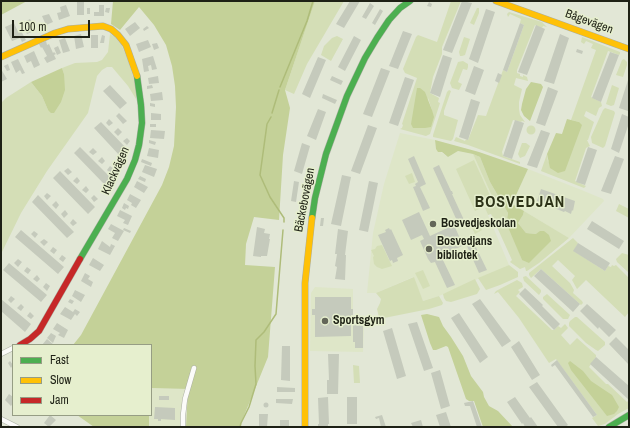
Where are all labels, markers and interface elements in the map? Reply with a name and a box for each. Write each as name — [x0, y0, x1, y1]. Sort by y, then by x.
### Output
street label: Bågevägen — [563, 7, 615, 37]
scale bar — [14, 12, 92, 38]
text: 100 m — [19, 19, 46, 35]
street label: Klackvägen — [99, 145, 133, 197]
street label: Bäckebovägen — [292, 167, 318, 233]
district label: BOSVEDJAN — [475, 193, 565, 213]
place label: Bosvedjeskolan — [441, 217, 516, 231]
marker: Bosvedjeskolan — [428, 219, 438, 229]
place label: Bosvedjans bibliotek — [437, 235, 492, 263]
marker: Bosvedjans bibliotek — [424, 244, 434, 254]
place label: Sportsgym — [333, 314, 384, 328]
marker: Sportsgym — [320, 316, 330, 326]
legend — [12, 344, 152, 416]
text: Fast — [50, 352, 69, 368]
text: Slow — [50, 372, 71, 388]
text: Jam — [50, 392, 69, 408]

